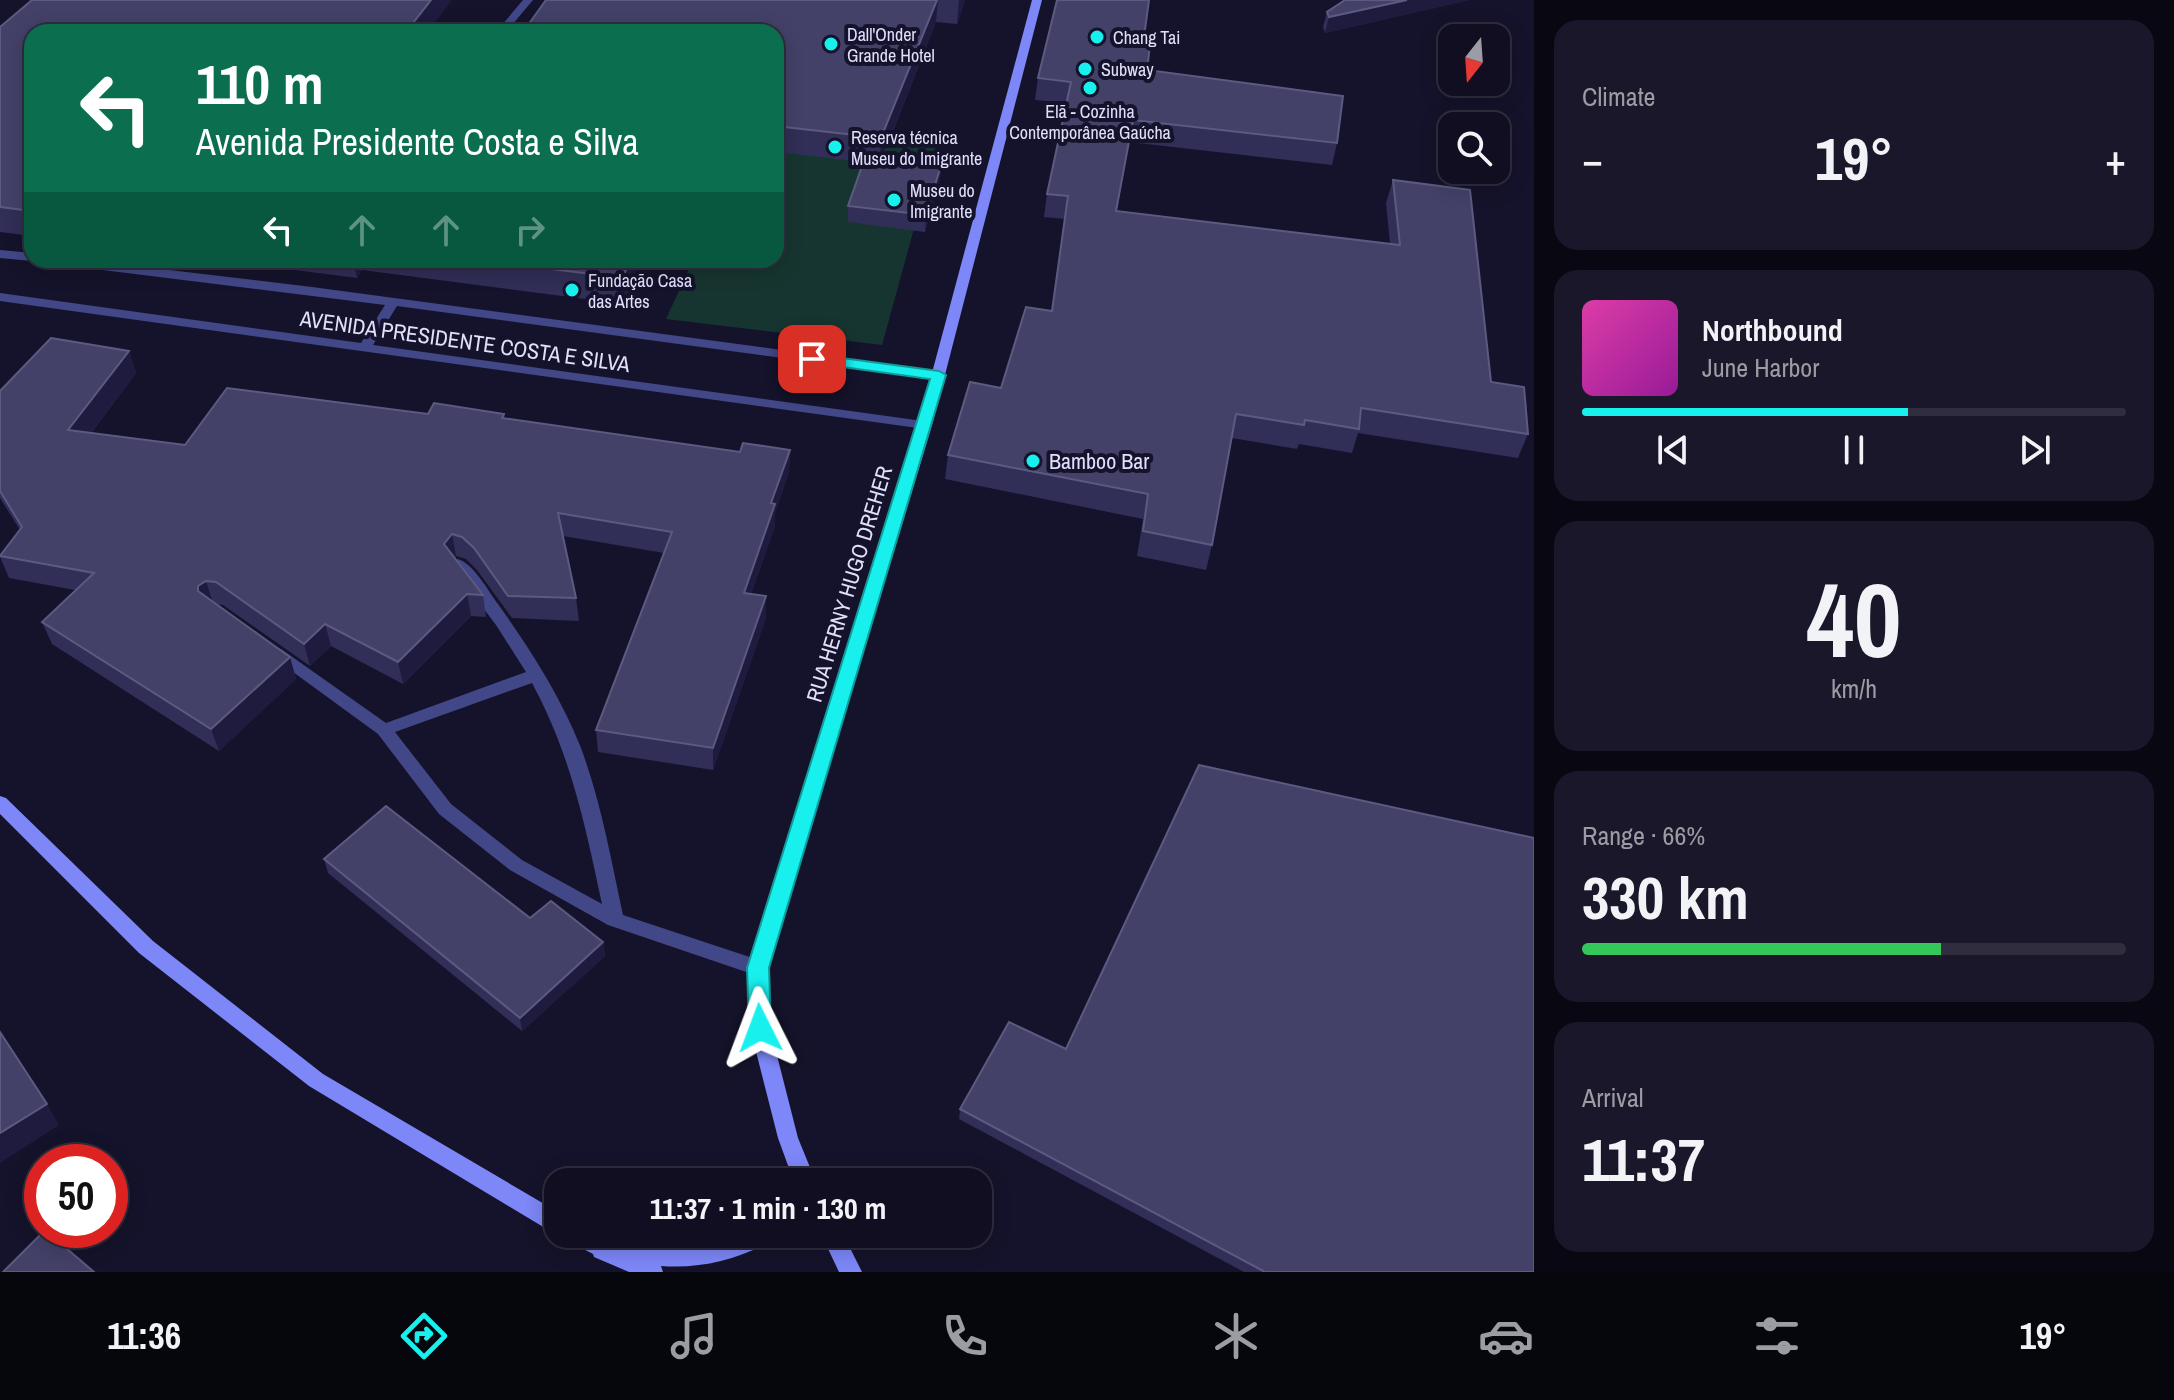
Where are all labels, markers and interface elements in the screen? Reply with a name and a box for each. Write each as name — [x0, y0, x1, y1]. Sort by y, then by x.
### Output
place label: Dall'Onder Grande Hotel — [847, 22, 935, 68]
north arrow — [1438, 24, 1510, 96]
map controls — [1438, 24, 1510, 184]
place label: Chang Tai — [1113, 25, 1180, 50]
marker: Chang Tai — [1088, 28, 1106, 46]
marker: Dall'Onder Grande Hotel — [822, 35, 840, 53]
text: 110 m — [196, 46, 324, 121]
icon: left — [64, 56, 168, 160]
place label: Subway — [1101, 57, 1154, 82]
marker: Subway — [1076, 60, 1094, 78]
marker: Elã - Cozinha Contemporânea Gaúcha — [1081, 79, 1099, 97]
text: Climate — [1582, 79, 1655, 114]
place label: Elã - Cozinha Contemporânea Gaúcha — [1009, 99, 1171, 145]
button: search — [1438, 112, 1510, 184]
text: Avenida Presidente Costa e Silva — [196, 118, 639, 166]
text: 19° — [1815, 118, 1893, 199]
place label: Reserva técnica Museu do Imigrante — [851, 125, 982, 171]
text: − — [1582, 129, 1603, 189]
text: + — [2105, 129, 2126, 189]
marker: Reserva técnica Museu do Imigrante — [826, 138, 844, 156]
place label: Museu do Imigrante — [910, 178, 975, 224]
marker: Museu do Imigrante — [885, 191, 903, 209]
icon: left — [256, 208, 300, 252]
icon: ahead — [340, 208, 384, 252]
icon: ahead — [424, 208, 468, 252]
icon: right — [508, 208, 552, 252]
place label: Fundação Casa das Artes — [588, 268, 692, 314]
marker: Fundação Casa das Artes — [563, 281, 581, 299]
street label: AVENIDA PRESIDENTE COSTA E SILVA — [297, 303, 633, 379]
text: Northbound — [1702, 310, 1843, 350]
pin — [778, 325, 846, 393]
icon: arrive — [790, 337, 834, 381]
text: June Harbor — [1702, 350, 1819, 385]
icon: previous — [1651, 428, 1695, 472]
icon: pause — [1832, 428, 1876, 472]
icon: next — [2013, 428, 2057, 472]
place label: Bamboo Bar — [1049, 446, 1149, 476]
marker: Bamboo Bar — [1024, 452, 1042, 470]
street label: RUA HERNY HUGO DREHER — [799, 462, 899, 706]
text: 40 — [1807, 549, 1901, 689]
text: km/h — [1831, 671, 1877, 706]
text: Range · 66% — [1582, 818, 1705, 853]
text: 330 km — [1582, 857, 1749, 938]
position arrow — [718, 986, 802, 1070]
text: Arrival — [1582, 1080, 1644, 1115]
text: 11:37 — [1582, 1119, 1705, 1200]
speed limit sign: 50 — [24, 1144, 128, 1248]
text: 11:37 · 1 min · 130 m — [650, 1188, 886, 1228]
icon: directions — [396, 1308, 452, 1364]
icon: music — [666, 1308, 722, 1364]
icon: phone — [937, 1308, 993, 1364]
icon: climate — [1208, 1308, 1264, 1364]
icon: car — [1478, 1308, 1534, 1364]
icon: filters — [1749, 1308, 1805, 1364]
text: 11:36 — [107, 1312, 181, 1360]
text: 19° — [2019, 1312, 2067, 1360]

